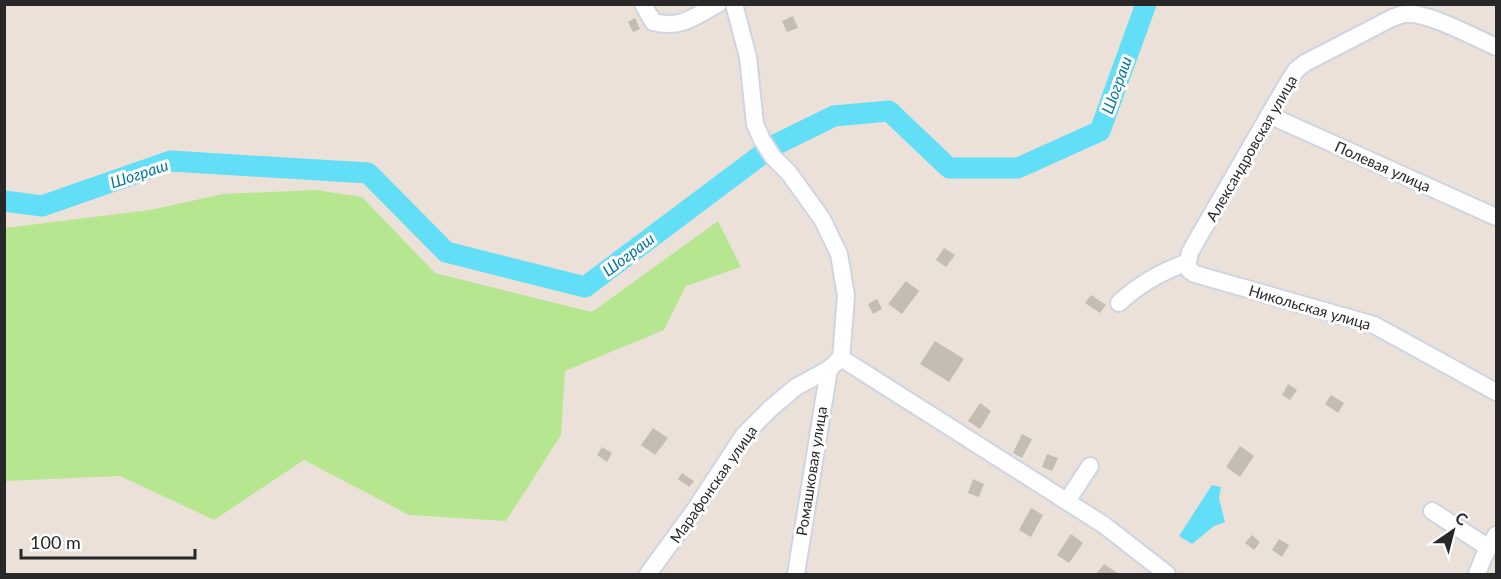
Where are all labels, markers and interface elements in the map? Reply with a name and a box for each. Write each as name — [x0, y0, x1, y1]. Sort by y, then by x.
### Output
water label: Шограш — [1097, 54, 1135, 116]
street label: Александровская улица — [1202, 72, 1300, 224]
street label: Полевая улица — [1332, 137, 1434, 195]
water label: Шограш — [108, 155, 170, 191]
water label: Шограш — [598, 228, 658, 280]
street label: Никольская улица — [1247, 281, 1373, 333]
street label: Ромашковая улица — [792, 405, 830, 537]
street label: Марафонская улица — [666, 422, 760, 546]
north arrow — [1423, 501, 1483, 561]
text: С — [1452, 507, 1472, 529]
scale bar — [21, 522, 195, 560]
text: 100 m — [30, 531, 81, 553]

